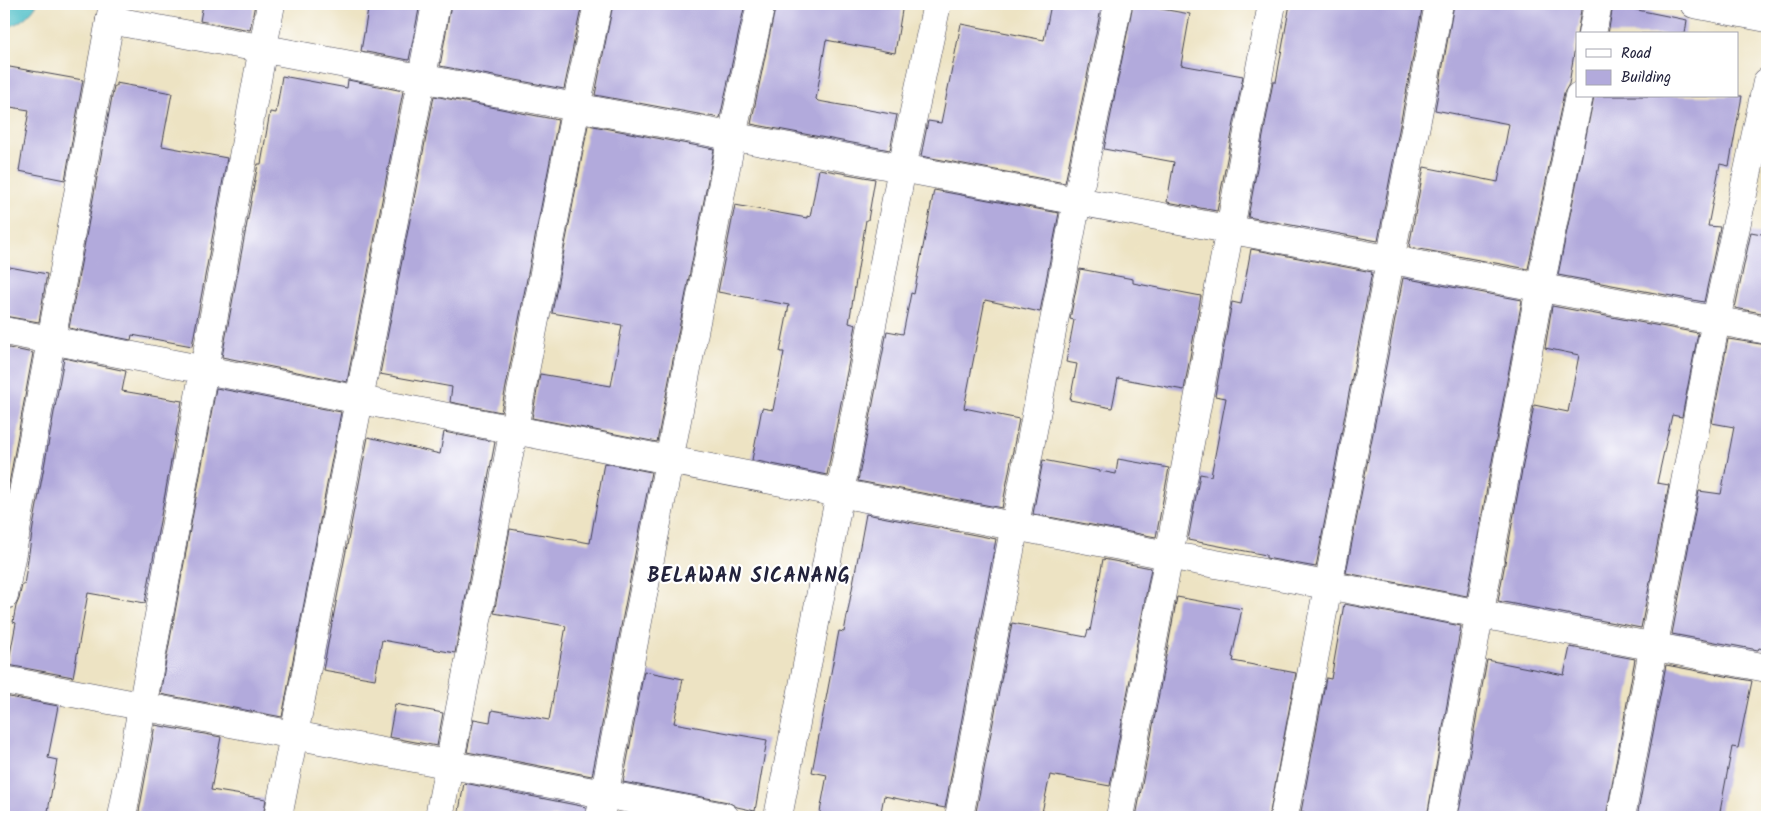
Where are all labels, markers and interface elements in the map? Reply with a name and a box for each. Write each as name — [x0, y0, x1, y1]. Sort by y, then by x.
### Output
legend — [1576, 32, 1738, 98]
text: Road — [1621, 42, 1652, 66]
text: Building — [1621, 66, 1671, 90]
district label: BELAWAN SICANANG — [647, 561, 851, 593]

